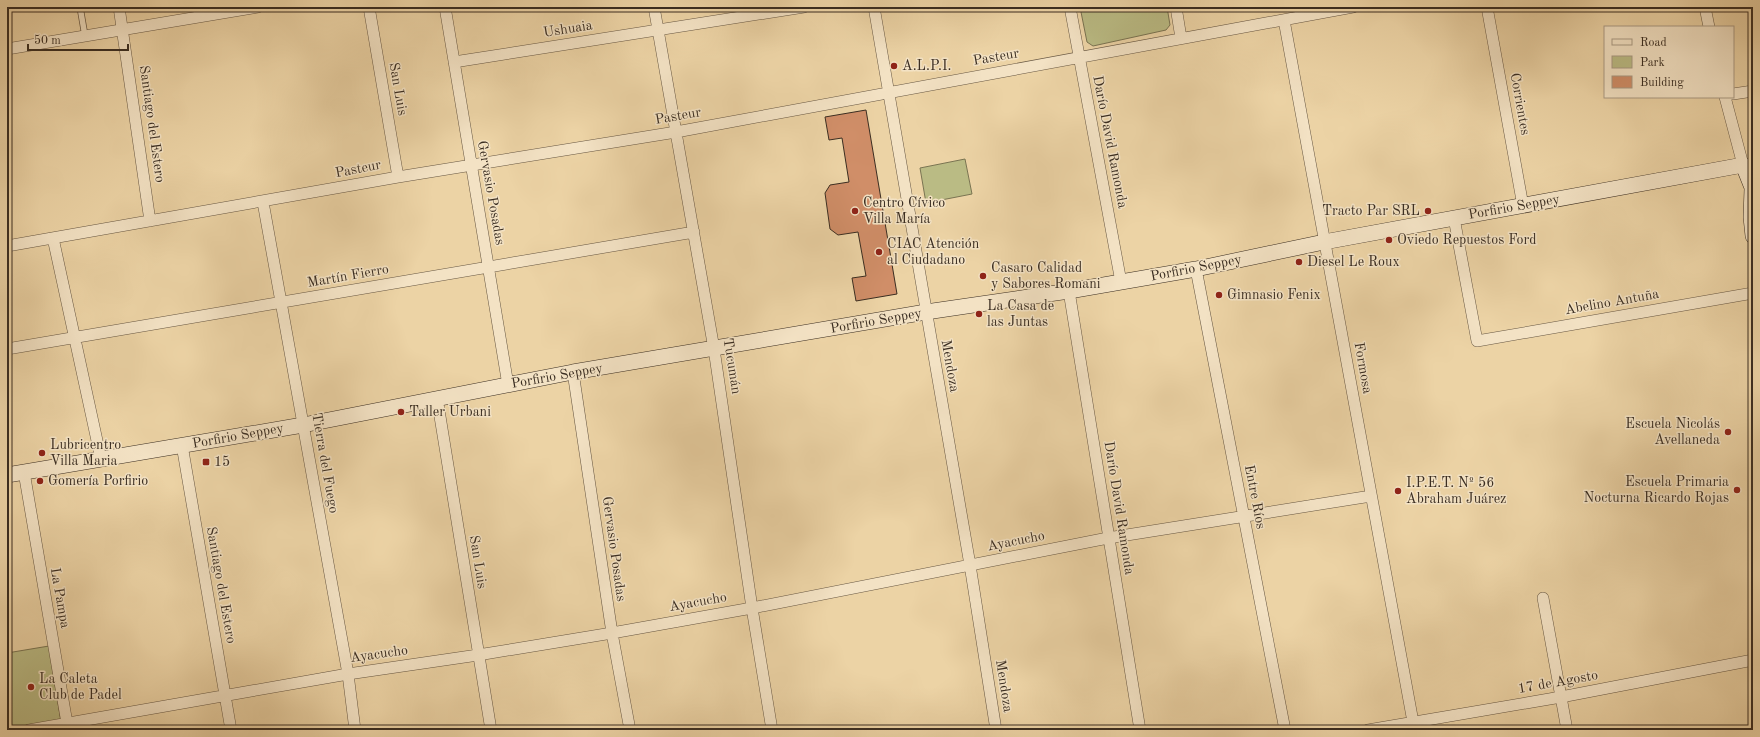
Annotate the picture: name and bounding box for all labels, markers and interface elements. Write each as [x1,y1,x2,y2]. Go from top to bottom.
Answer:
street label: Ushuaia [542,18,594,40]
scale bar [28,26,128,52]
legend [1604,26,1734,98]
text: 50 m [34,34,61,47]
text: Road [1640,37,1667,49]
street label: Pasteur [972,46,1020,68]
text: Park [1640,57,1665,69]
place label: A.L.P.I. [902,59,951,73]
street label: San Luis [386,61,410,117]
marker: A.L.P.I. [889,61,899,71]
street label: Santiago del Estero [137,64,167,184]
street label: Corrientes [1508,72,1532,136]
street label: Darío David Ramonda [1090,74,1130,210]
text: Building [1640,77,1684,89]
street label: Pasteur [654,105,702,127]
street label: Gervasio Posadas [475,140,507,246]
street label: Pasteur [334,158,382,180]
street label: Porfirio Seppey [1467,192,1561,222]
place label: Centro Cívico Villa María [863,196,945,226]
place label: Tracto Par SRL [1322,204,1420,218]
marker: Centro Cívico Villa María [850,206,860,216]
marker: Tracto Par SRL [1423,206,1433,216]
place label: Oviedo Repuestos Ford [1397,233,1537,247]
marker: Oviedo Repuestos Ford [1384,235,1394,245]
place label: CIAC Atención al Ciudadano [887,237,980,267]
marker: CIAC Atención al Ciudadano [874,247,884,257]
street label: Porfirio Seppey [1149,252,1243,284]
place label: Diesel Le Roux [1307,255,1400,269]
marker: Diesel Le Roux [1294,257,1304,267]
place label: Casaro Calidad y Sabores Romani [991,261,1101,291]
street label: Martín Fierro [306,262,390,290]
marker: Casaro Calidad y Sabores Romani [978,271,988,281]
street label: Abelino Antuña [1564,287,1660,317]
place label: Gimnasio Fenix [1227,288,1321,302]
marker: Gimnasio Fenix [1214,290,1224,300]
place label: La Casa de las Juntas [987,299,1054,329]
street label: Porfirio Seppey [829,306,923,336]
marker: La Casa de las Juntas [974,309,984,319]
street label: Tucumán [721,337,743,395]
street label: Mendoza [938,339,962,393]
street label: Formosa [1352,341,1374,395]
street label: Porfirio Seppey [510,361,604,391]
place label: Taller Urbani [409,405,491,419]
marker: Taller Urbani [396,407,406,417]
street label: Tierra del Fuego [309,412,341,514]
place label: Escuela Nicolás Avellaneda [1625,417,1720,447]
street label: Porfirio Seppey [191,421,285,451]
marker: Escuela Nicolás Avellaneda [1723,427,1733,437]
place label: Lubricentro Villa Maria [50,438,121,468]
street label: Darío David Ramonda [1102,440,1136,576]
marker: Lubricentro Villa Maria [37,448,47,458]
place label: 15 [214,455,230,469]
marker: 15 [201,457,211,467]
street label: Entre Ríos [1242,464,1268,530]
place label: Gomería Porfirio [48,474,148,488]
place label: Escuela Primaria Nocturna Ricardo Rojas [1583,475,1729,505]
marker: Gomería Porfirio [35,476,45,486]
place label: I.P.E.T. Nº 56 Abraham Juárez [1406,476,1506,506]
marker: Escuela Primaria Nocturna Ricardo Rojas [1732,485,1742,495]
marker: I.P.E.T. Nº 56 Abraham Juárez [1393,486,1403,496]
street label: Gervasio Posadas [600,496,628,602]
street label: Santiago del Estero [204,525,238,645]
street label: Ayacucho [986,529,1046,553]
street label: San Luis [467,534,489,590]
street label: La Pampa [48,567,72,629]
street label: Ayacucho [668,590,728,614]
street label: Ayacucho [349,643,409,665]
street label: Mendoza [993,659,1015,713]
street label: 17 de Agosto [1517,668,1599,696]
place label: La Caleta Club de Padel [39,672,122,702]
marker: La Caleta Club de Padel [26,682,36,692]

